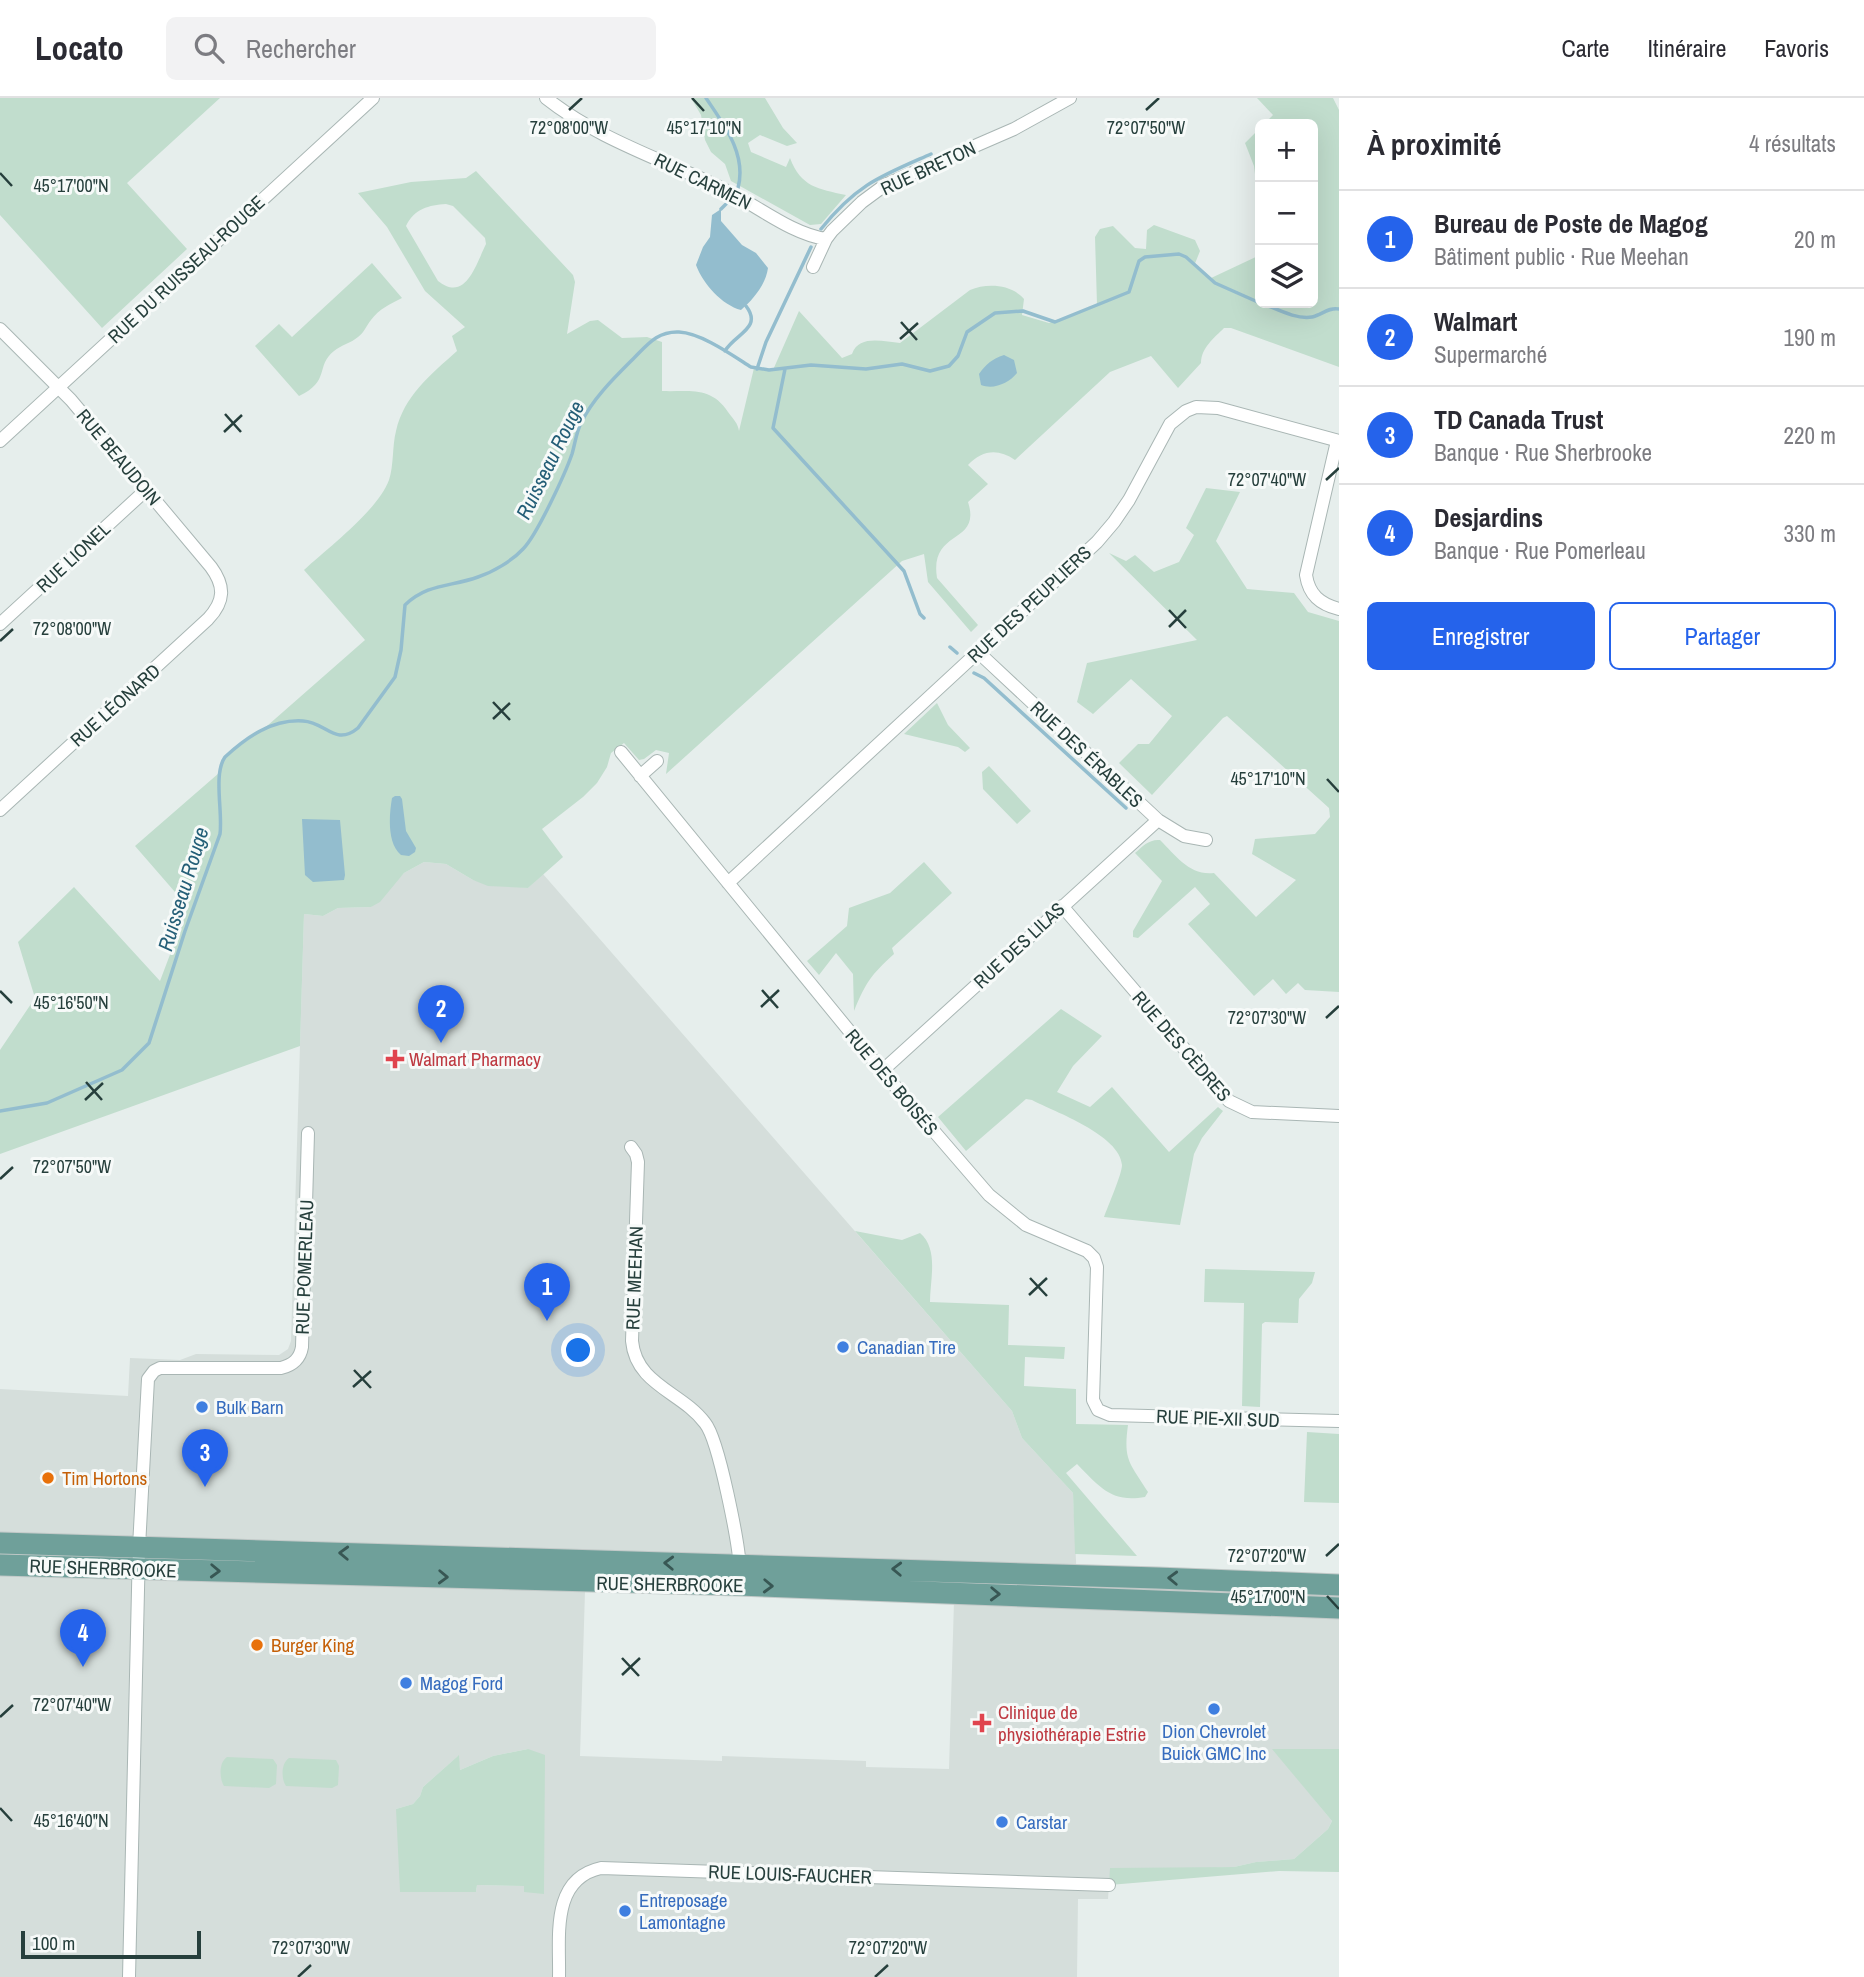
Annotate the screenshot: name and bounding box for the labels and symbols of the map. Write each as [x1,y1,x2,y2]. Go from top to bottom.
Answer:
text: 72°08'00"W [530,115,608,140]
text: 45°17'10"N [666,115,742,140]
text: 72°07'50"W [1107,115,1185,140]
street label: RUE BRETON [876,135,980,201]
street label: RUE CARMEN [650,146,756,216]
text: 45°17'00"N [33,173,109,198]
street label: RUE DU RUISSEAU-ROUGE [102,189,270,349]
water label: Ruisseau Rouge [509,396,591,524]
street label: RUE BEAUDOIN [71,403,167,511]
text: 72°07'40"W [1228,467,1306,492]
street label: RUE LIONEL [30,516,116,598]
street label: RUE DES PEUPLIERS [961,540,1097,668]
text: 72°08'00"W [33,616,111,641]
street label: RUE LÉONARD [64,658,166,752]
street label: RUE DES ÉRABLES [1025,695,1149,813]
text: 45°17'10"N [1230,766,1306,791]
water label: Ruisseau Rouge [150,823,216,955]
street label: RUE DES LILAS [968,896,1070,994]
pin: 2 [418,985,464,1043]
street label: RUE DES CÈDRES [1127,985,1237,1107]
text: 45°16'50"N [33,990,109,1015]
text: 72°07'30"W [1228,1005,1306,1030]
street label: RUE DES BOISÉS [840,1023,944,1141]
place label: Walmart Pharmacy [409,1046,541,1072]
marker: Walmart Pharmacy [387,1051,403,1067]
text: 72°07'50"W [33,1154,111,1179]
street label: RUE POMERLEAU [289,1199,319,1335]
street label: RUE MEEHAN [619,1226,649,1330]
pin: 1 [524,1263,570,1321]
your location [561,1333,595,1367]
place label: Canadian Tire [857,1334,956,1360]
marker: Canadian Tire [835,1339,851,1355]
place label: Bulk Barn [216,1394,284,1420]
marker: Bulk Barn [194,1399,210,1415]
street label: RUE PIE-XII SUD [1156,1403,1280,1433]
pin: 3 [182,1429,228,1487]
place label: Tim Hortons [62,1465,148,1491]
marker: Tim Hortons [40,1470,56,1486]
text: 72°07'20"W [1228,1543,1306,1568]
one-way arrow [338,1546,349,1561]
street label: RUE SHERBROOKE [29,1552,177,1584]
one-way arrow [663,1555,674,1571]
one-way arrow [891,1562,902,1577]
one-way arrow [210,1564,221,1579]
one-way arrow [437,1570,448,1585]
street label: RUE SHERBROOKE [596,1570,744,1598]
one-way arrow [1167,1571,1178,1586]
one-way arrow [763,1579,774,1594]
text: 45°17'00"N [1230,1584,1306,1609]
one-way arrow [991,1586,1001,1602]
pin: 4 [60,1609,106,1667]
place label: Burger King [271,1632,354,1658]
marker: Burger King [249,1637,265,1653]
place label: Magog Ford [420,1670,503,1696]
marker: Magog Ford [398,1675,414,1691]
text: 72°07'40"W [33,1692,111,1717]
place label: Clinique de physiothérapie Estrie [998,1699,1146,1747]
marker: Dion Chevrolet Buick GMC Inc [1206,1701,1222,1717]
marker: Clinique de physiothérapie Estrie [972,1713,992,1733]
place label: Dion Chevrolet Buick GMC Inc [1162,1718,1267,1766]
text: 45°16'40"N [33,1808,109,1833]
place label: Carstar [1016,1809,1068,1835]
marker: Carstar [994,1814,1010,1830]
street label: RUE LOUIS-FAUCHER [708,1858,872,1890]
place label: Entreposage Lamontagne [639,1887,727,1935]
marker: Entreposage Lamontagne [617,1903,633,1919]
scale bar [21,1928,201,1960]
text: 72°07'30"W [272,1935,350,1960]
text: 72°07'20"W [849,1935,927,1960]

